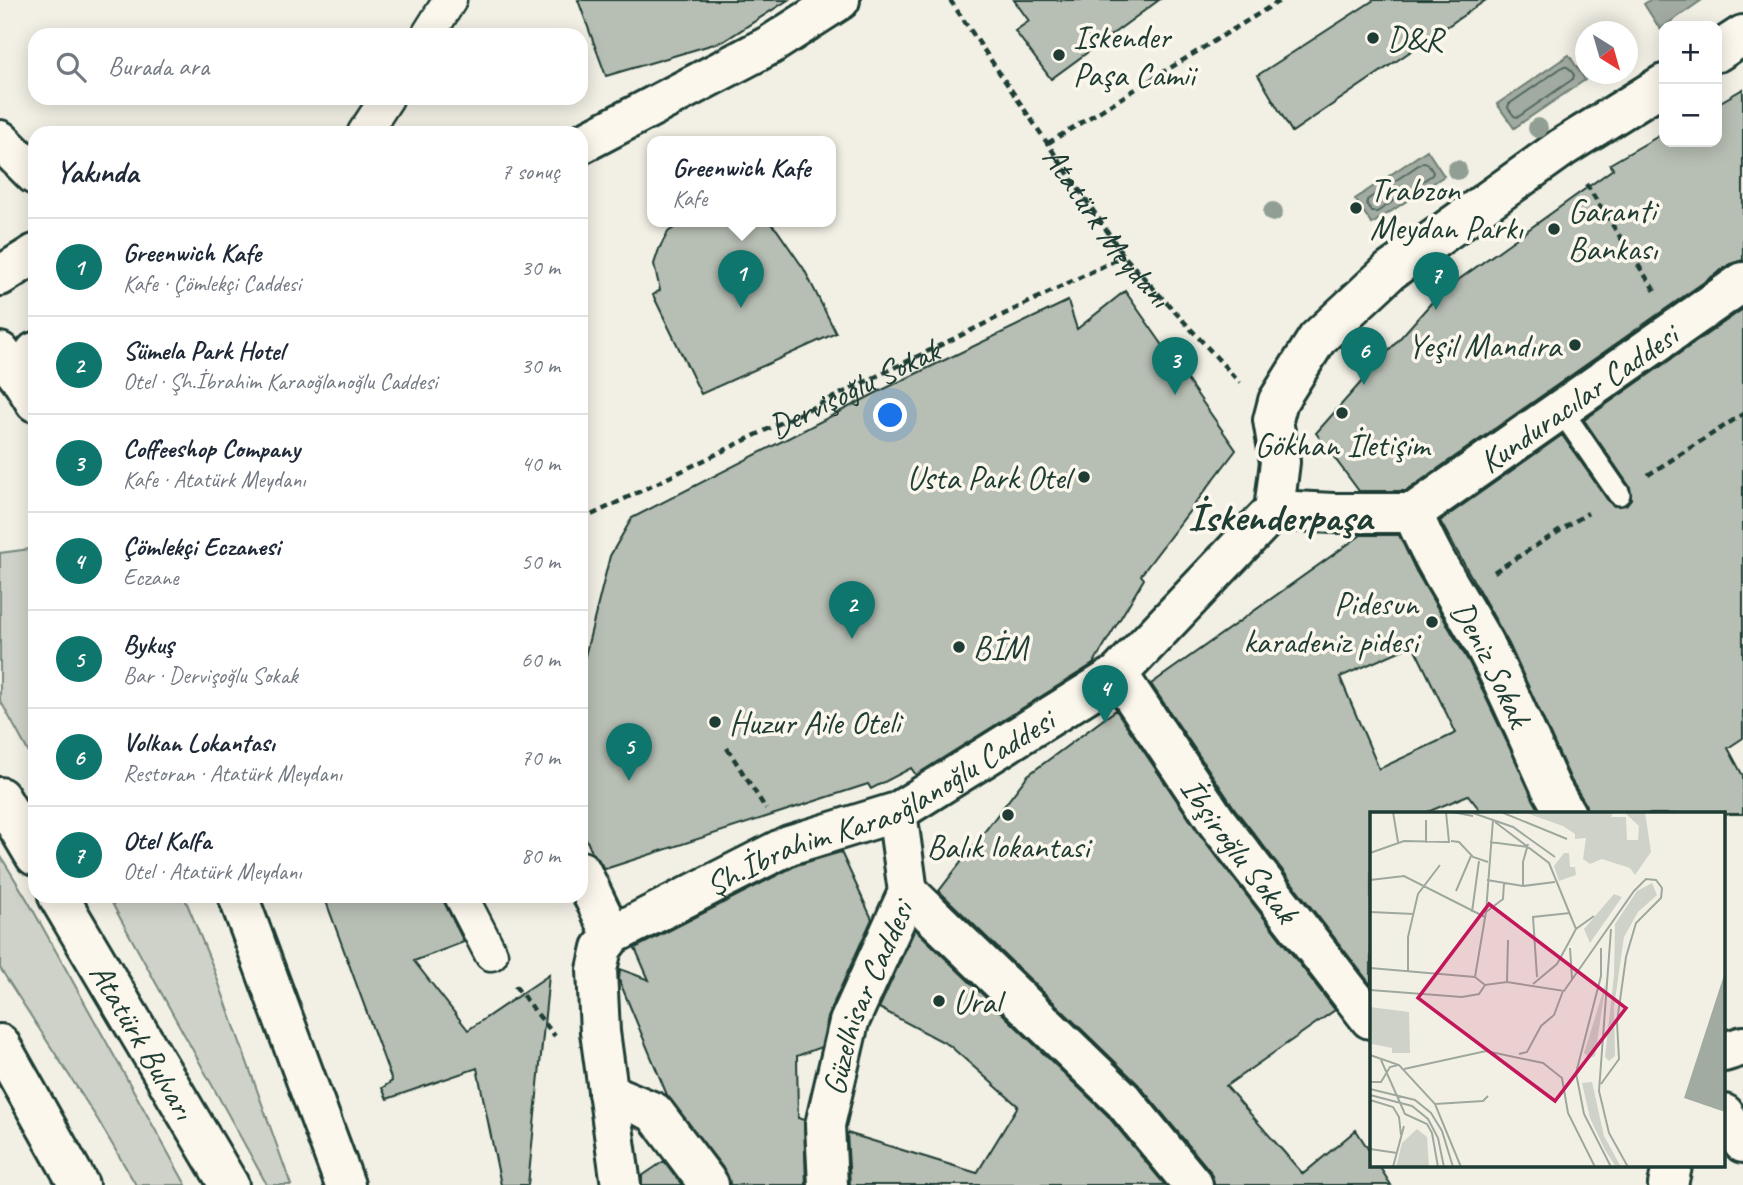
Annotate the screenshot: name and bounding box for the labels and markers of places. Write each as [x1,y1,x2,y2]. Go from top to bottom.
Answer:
place label: Iskender Paşa Camii [1073,16,1199,96]
place label: D&R [1387,18,1447,60]
marker: D&R [1365,30,1381,46]
marker: Iskender Paşa Camii [1051,47,1067,63]
place label: Trabzon Meydan Parkı [1370,169,1524,249]
place label: Garanti Bankası [1568,190,1659,270]
marker: Trabzon Meydan Parkı [1348,200,1364,216]
marker: Garanti Bankası [1546,221,1562,237]
pin: 1 [718,250,764,308]
pin: 7 [1413,252,1459,310]
place label: Yeşil Mandıra [1408,325,1564,367]
pin: 6 [1341,327,1387,385]
pin: 3 [1152,337,1198,395]
marker: Yeşil Mandıra [1567,337,1583,353]
marker: Gökhan İletişim [1334,405,1350,421]
place label: Gökhan İletişim [1255,424,1432,466]
place label: Usta Park Otel [907,457,1075,499]
marker: Usta Park Otel [1076,469,1092,485]
pin: 2 [829,581,875,639]
place label: Pidesun karadeniz pidesi [1244,583,1422,663]
marker: Pidesun karadeniz pidesi [1424,614,1440,630]
place label: BİM [973,627,1030,669]
marker: BİM [951,639,967,655]
pin: 4 [1082,665,1128,723]
place label: Huzur Aile Oteli [729,702,904,744]
marker: Huzur Aile Oteli [707,714,723,730]
pin: 5 [606,723,652,781]
marker: Balık lokantasi [1000,807,1016,823]
place label: Balık lokantasi [927,826,1093,868]
place label: Ural [953,981,1006,1023]
marker: Ural [931,993,947,1009]

